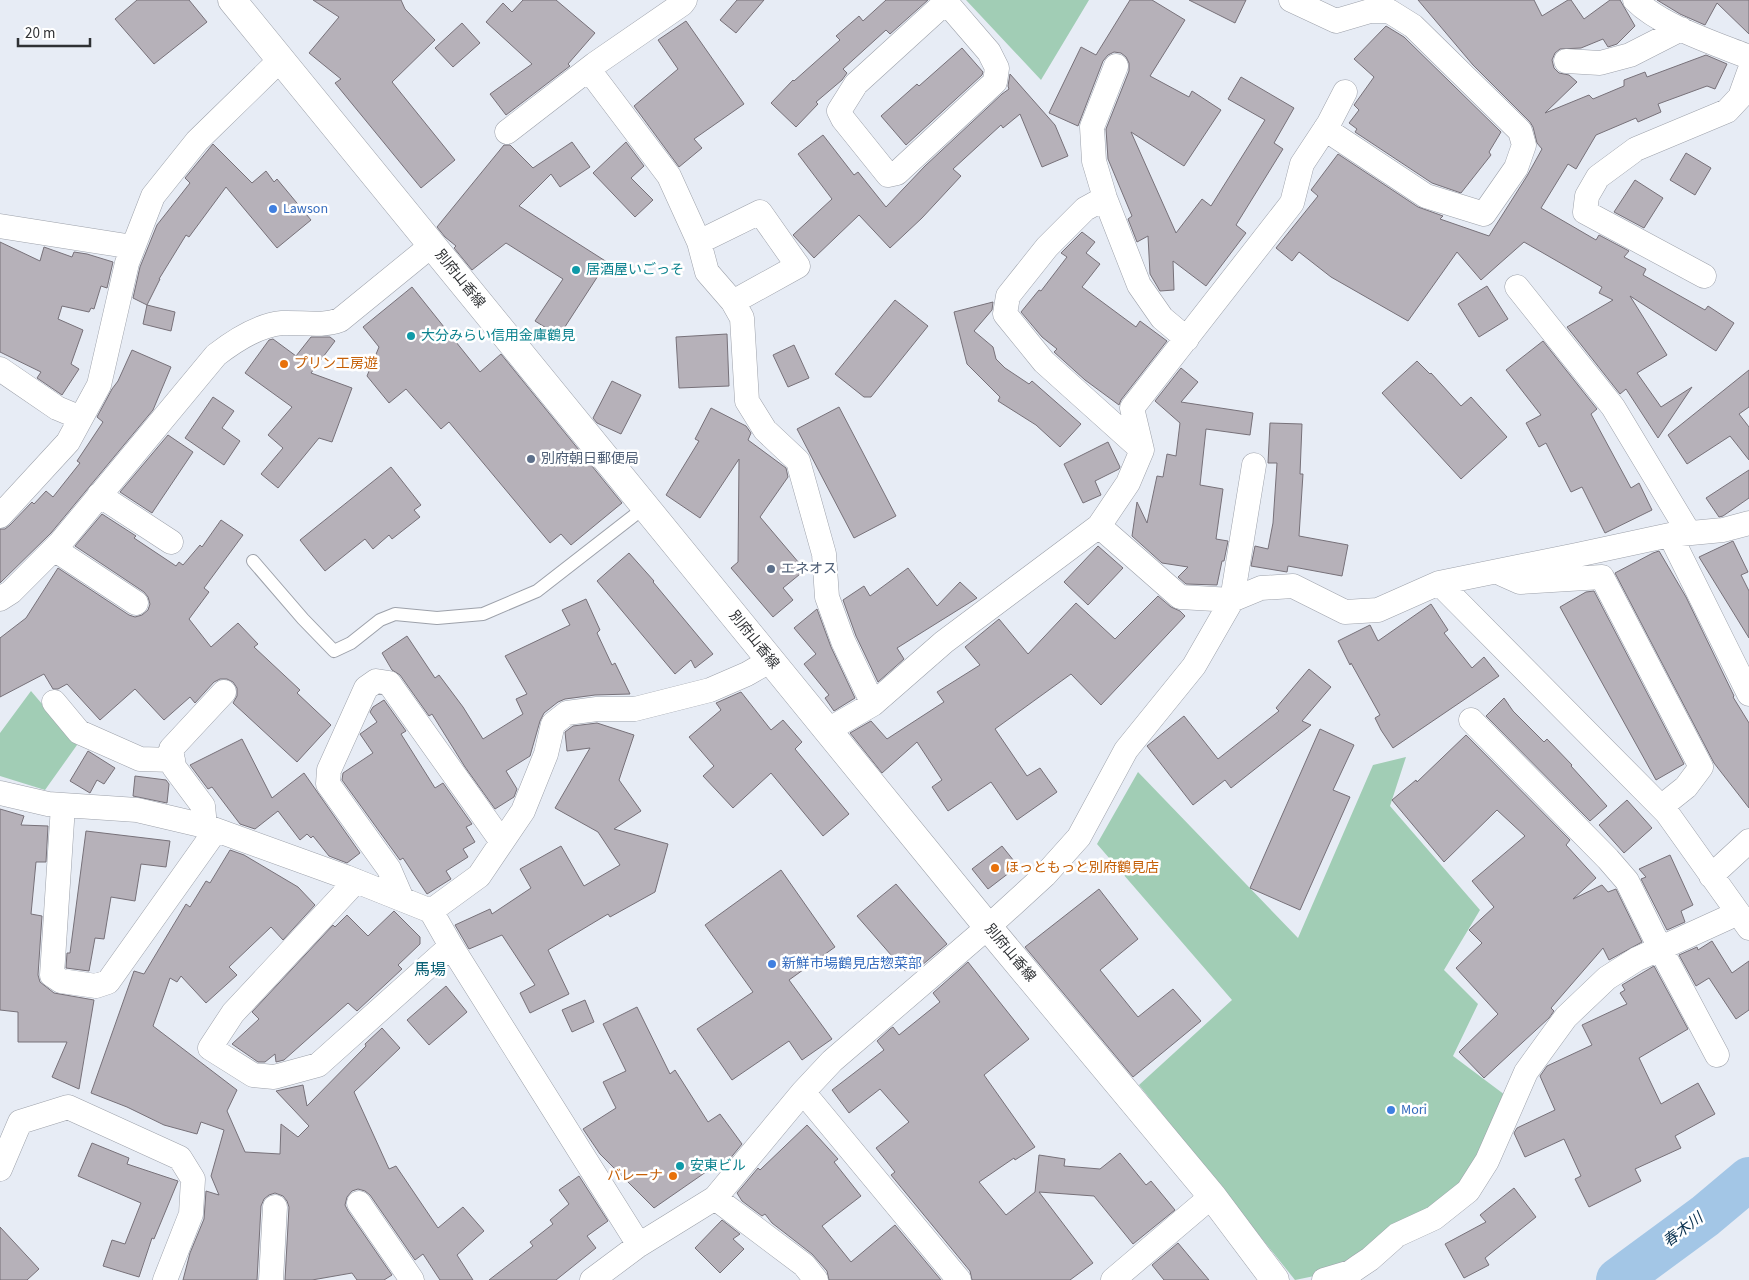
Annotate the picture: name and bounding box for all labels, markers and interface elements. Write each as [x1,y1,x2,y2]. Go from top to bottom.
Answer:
scale bar [18,15,90,47]
text: 20 m [25,23,55,44]
place label: Lawson [283,199,328,219]
marker: Lawson [267,203,279,215]
street label: 別府山香線 [430,246,490,312]
place label: 居酒屋いごっそ [586,260,684,280]
marker: 居酒屋いごっそ [570,264,582,276]
place label: 大分みらい信用金庫鶴見 [421,326,575,346]
marker: 大分みらい信用金庫鶴見 [405,330,417,342]
place label: プリン工房遊 [294,354,378,374]
marker: プリン工房遊 [278,358,290,370]
place label: 別府朝日郵便局 [541,449,639,469]
marker: 別府朝日郵便局 [525,453,537,465]
place label: エネオス [781,559,837,579]
marker: エネオス [765,563,777,575]
street label: 別府山香線 [724,607,784,673]
place label: ほっともっと別府鶴見店 [1005,858,1159,878]
marker: ほっともっと別府鶴見店 [989,862,1001,874]
street label: 別府山香線 [980,920,1040,986]
place label: 新鮮市場鶴見店惣菜部 [782,954,922,974]
marker: 新鮮市場鶴見店惣菜部 [766,958,778,970]
district label: 馬場 [414,959,446,981]
place label: Mori [1401,1100,1427,1120]
marker: Mori [1385,1104,1397,1116]
place label: 安東ビル [690,1156,746,1176]
marker: 安東ビル [674,1160,686,1172]
place label: バレーナ [607,1166,663,1186]
marker: バレーナ [667,1170,679,1182]
water label: 春木川 [1659,1207,1709,1252]

